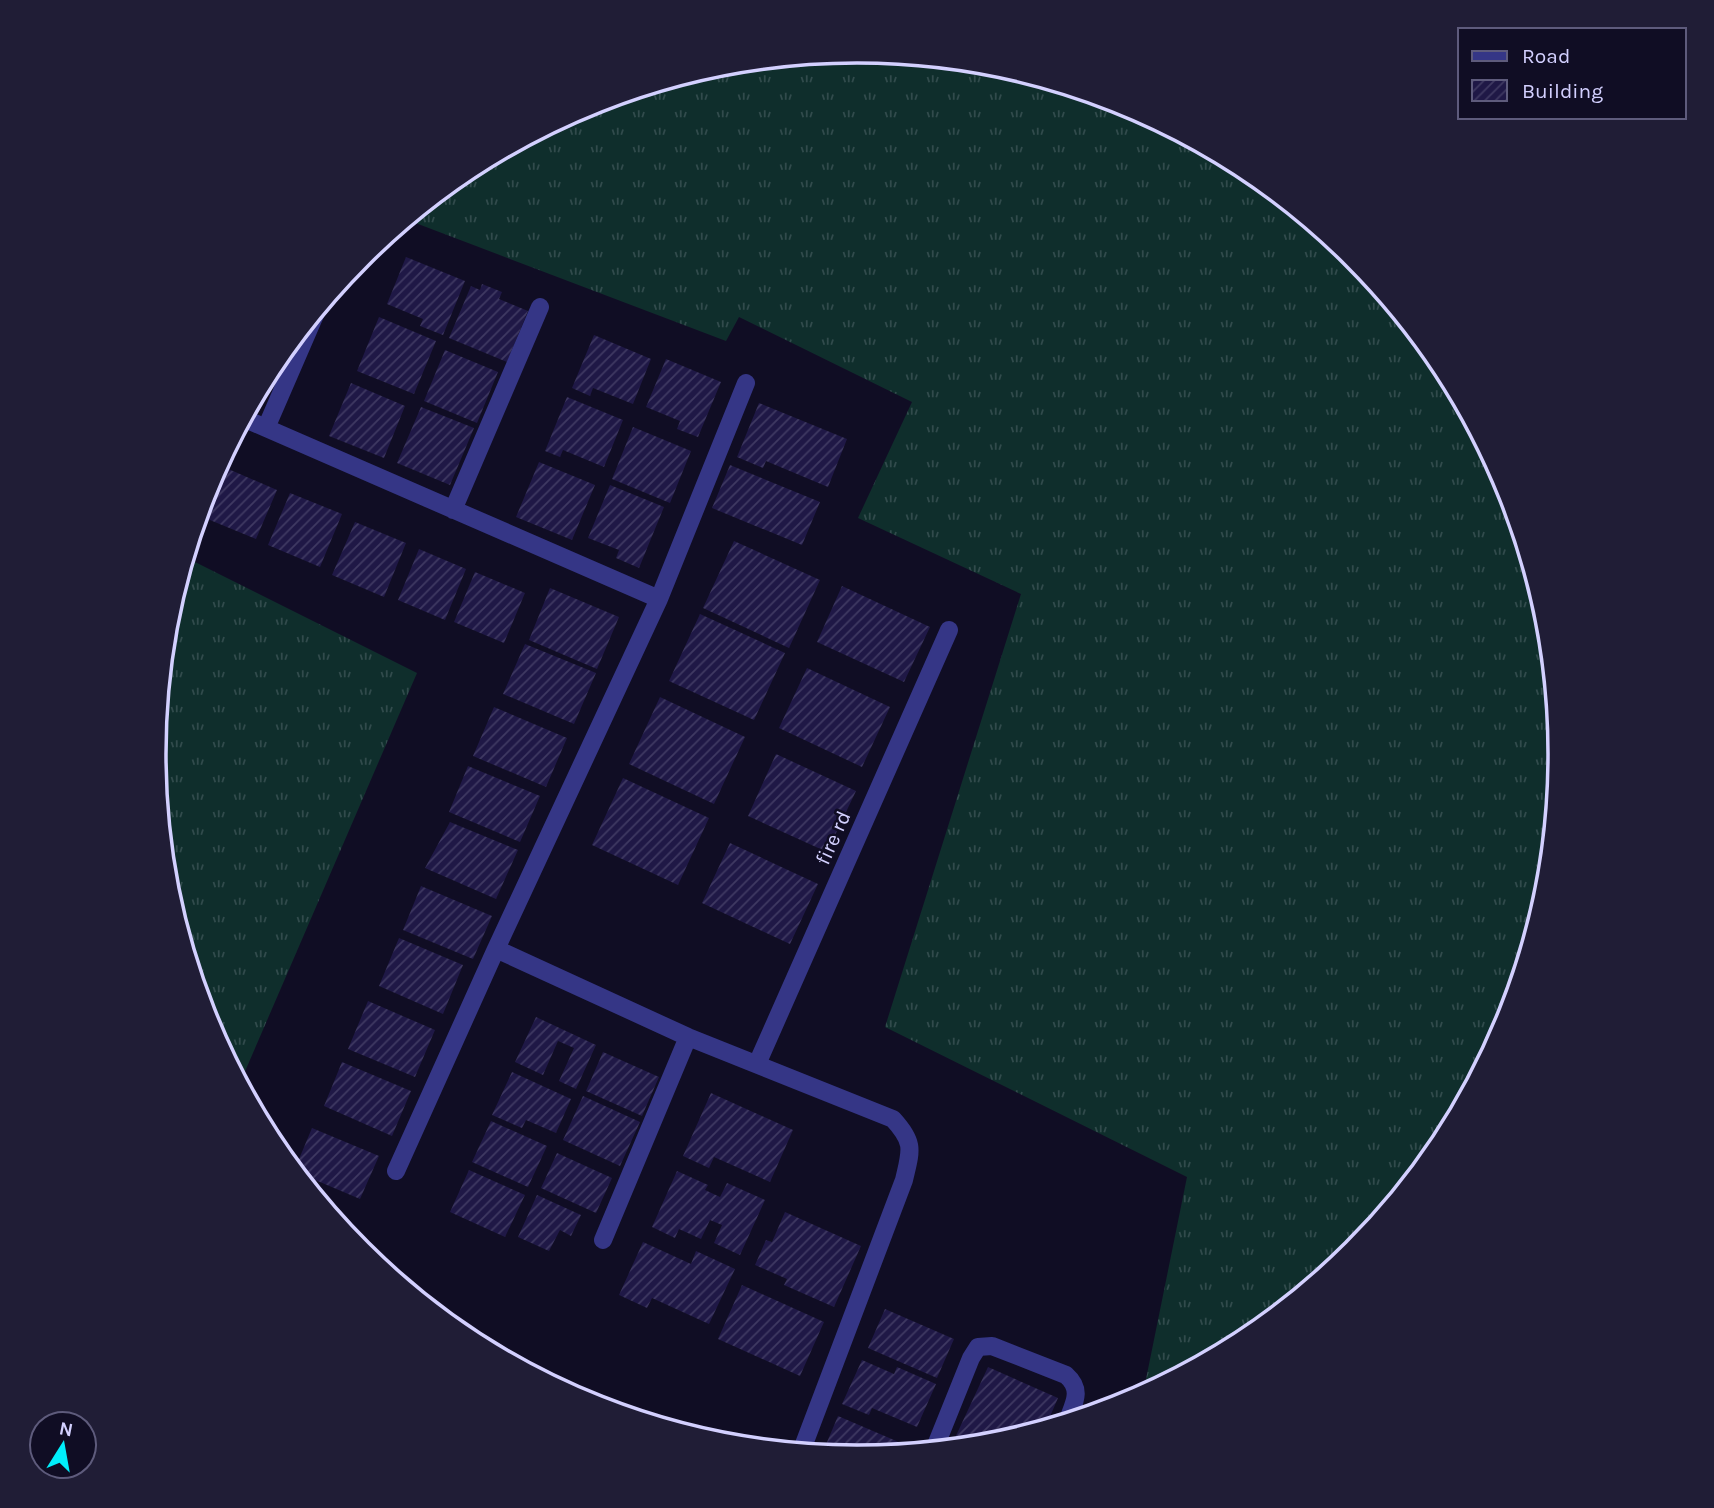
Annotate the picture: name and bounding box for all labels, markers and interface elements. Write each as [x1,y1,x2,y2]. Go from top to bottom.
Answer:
legend [1458,28,1686,119]
text: Road [1522,44,1570,68]
text: Building [1522,79,1603,103]
street label: fire rd [810,807,856,869]
north arrow [28,1410,98,1480]
text: N [57,1417,75,1441]

